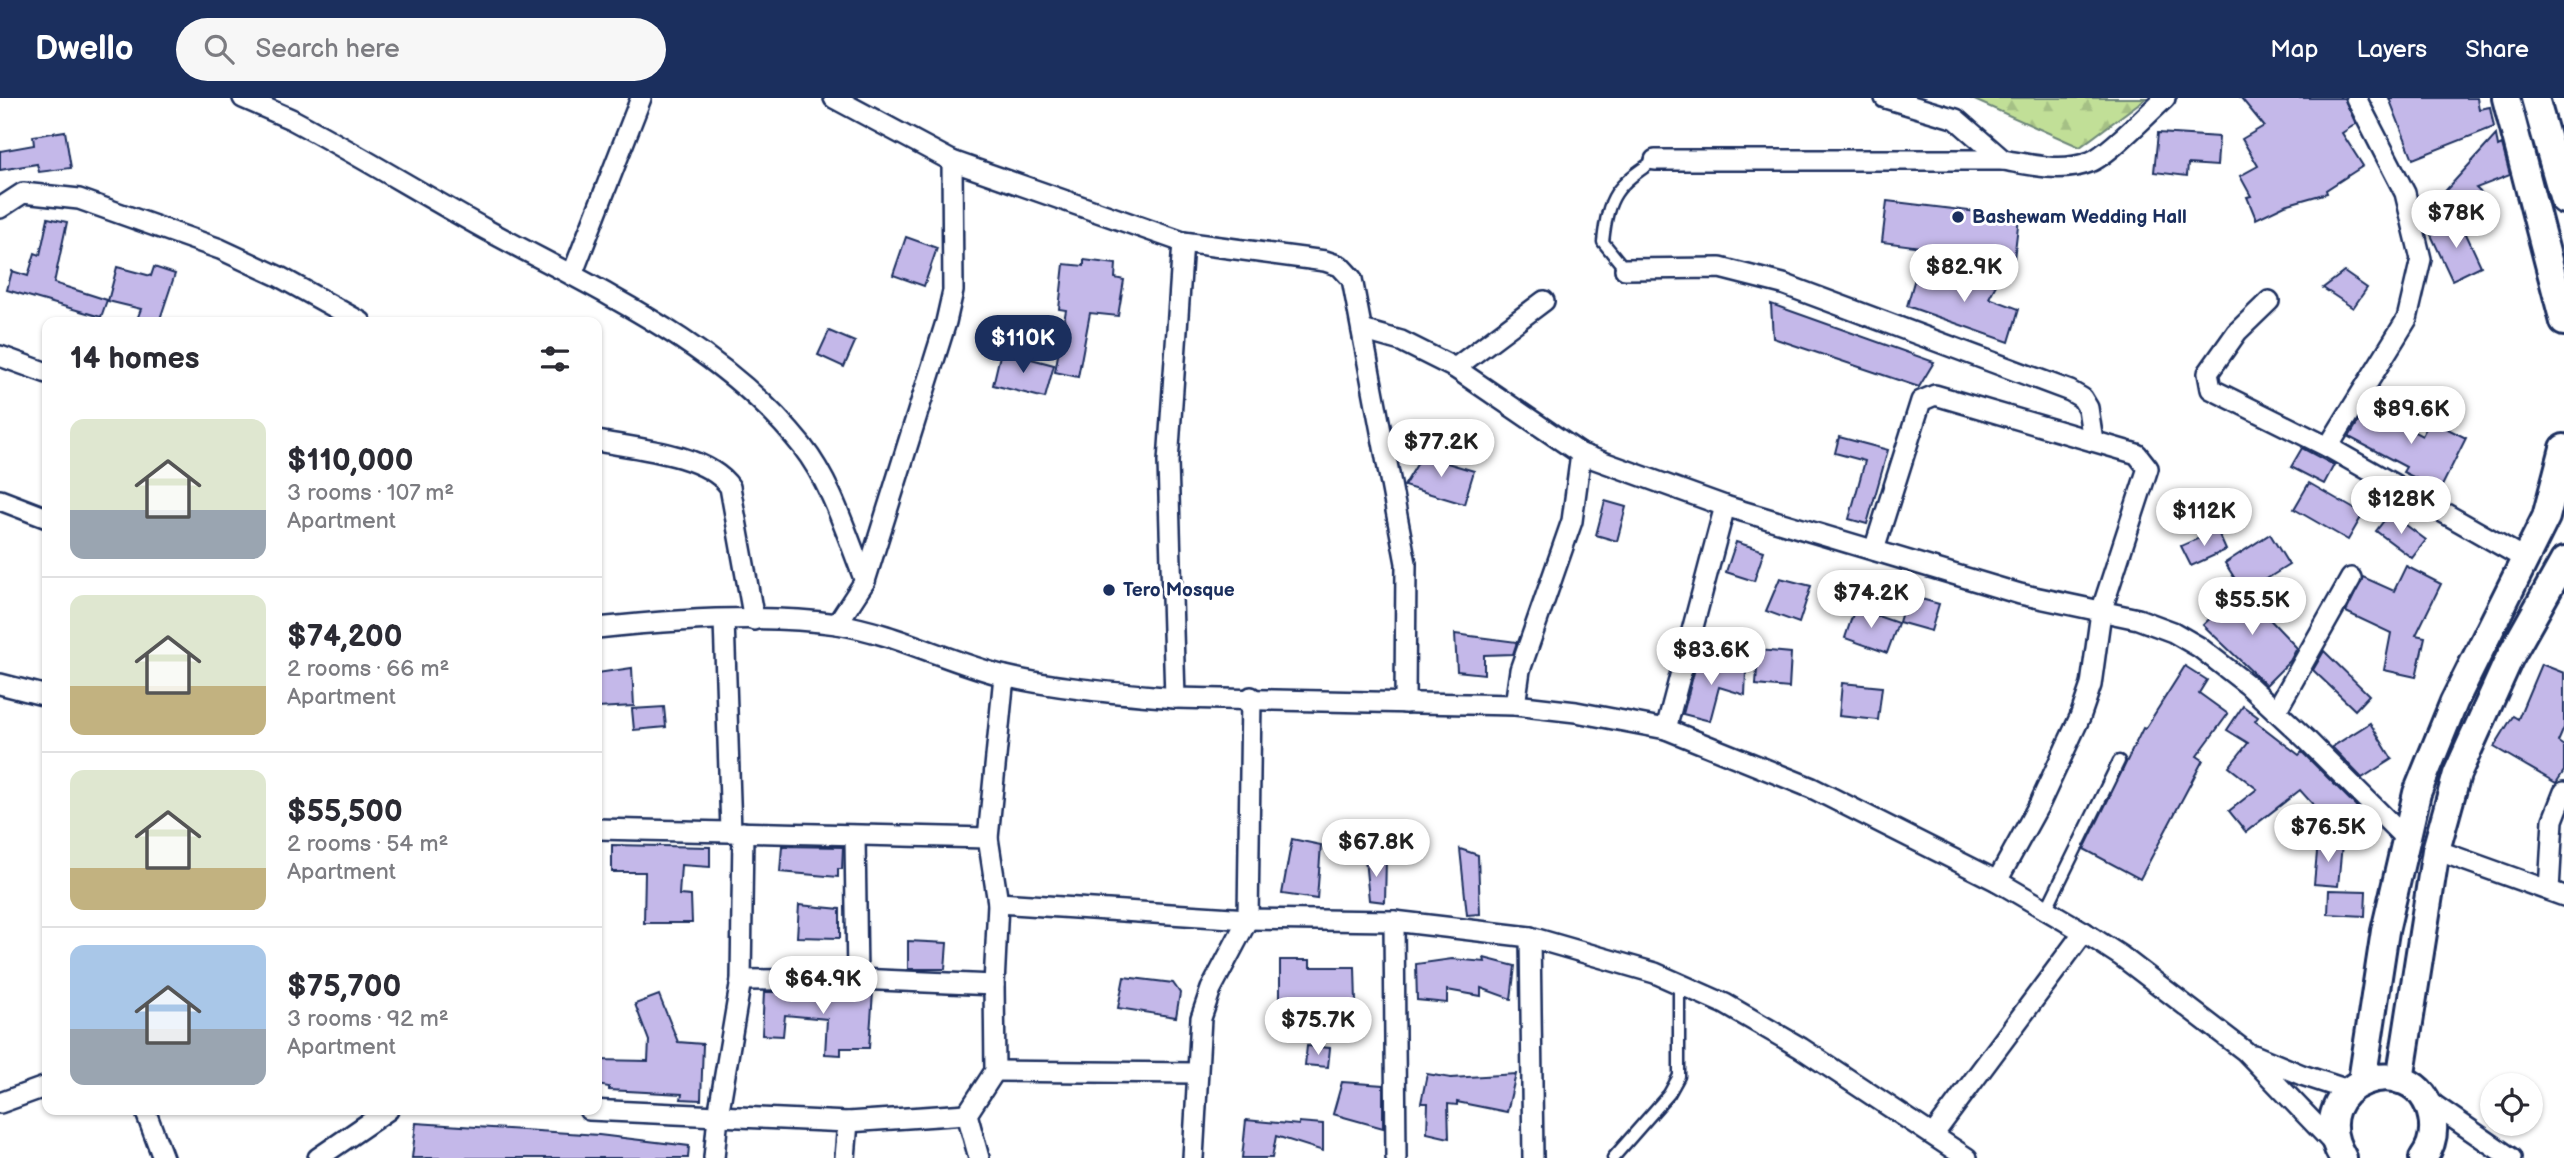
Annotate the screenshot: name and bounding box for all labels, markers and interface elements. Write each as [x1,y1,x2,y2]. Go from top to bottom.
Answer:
search box [176,18,666,81]
text: Dwello [35,29,134,69]
icon: search [200,30,238,68]
text: Search here [256,34,400,65]
text: Map [2270,35,2318,64]
text: Layers [2356,35,2427,64]
text: Share [2465,35,2529,64]
pin: $78K [2415,190,2497,250]
text: $78K [2427,199,2485,227]
place label: Bashewam Wedding Hall [1972,206,2187,229]
marker: Bashewam Wedding Hall [1950,209,1966,225]
pin: $82.9K [1907,244,2021,304]
text: $82.9K [1926,253,2002,281]
pin: $110K [974,316,1072,375]
text: $110K [991,324,1055,352]
icon: filters [536,340,574,378]
text: 14 homes [70,341,199,377]
pin: $89.6K [2354,386,2468,446]
text: $89.6K [2372,395,2450,423]
pin: $77.2K [1384,420,1498,479]
text: $77.2K [1403,428,1479,456]
text: $110,000 [287,443,413,479]
icon: home [126,447,210,531]
pin: $128K [2352,476,2450,536]
text: 3 rooms · 107 m² [287,479,454,507]
text: $128K [2367,485,2435,513]
pin: $112K [2155,489,2253,548]
text: $112K [2172,497,2236,525]
text: Apartment [287,507,396,535]
pin: $74.2K [1814,570,1928,630]
pin: $55.5K [2195,578,2309,637]
place label: Tero Mosque [1123,579,1235,602]
text: $74.2K [1833,579,1909,607]
marker: Tero Mosque [1101,582,1117,598]
text: $55.5K [2214,586,2290,614]
text: $74,200 [287,619,402,655]
icon: home [126,623,210,707]
pin: $83.6K [1654,628,1768,687]
text: $83.6K [1672,636,1750,664]
text: 2 rooms · 66 m² [287,655,449,683]
text: Apartment [287,683,396,711]
text: $55,500 [287,794,403,830]
icon: home [126,798,210,882]
pin: $76.5K [2271,804,2385,864]
text: $76.5K [2290,813,2366,841]
pin: $67.8K [1319,820,1433,879]
text: $67.8K [1338,828,1414,856]
text: 2 rooms · 54 m² [287,830,449,858]
text: Apartment [287,858,396,886]
pin: $64.9K [766,956,880,1016]
text: $64.9K [785,965,861,993]
text: $75,700 [287,969,401,1005]
icon: home [126,973,210,1057]
pin: $75.7K [1261,998,1375,1057]
text: 3 rooms · 92 m² [287,1005,449,1033]
text: $75.7K [1281,1006,1355,1034]
text: Apartment [287,1033,396,1061]
map controls [2480,1073,2543,1136]
button: locate [2480,1073,2543,1136]

